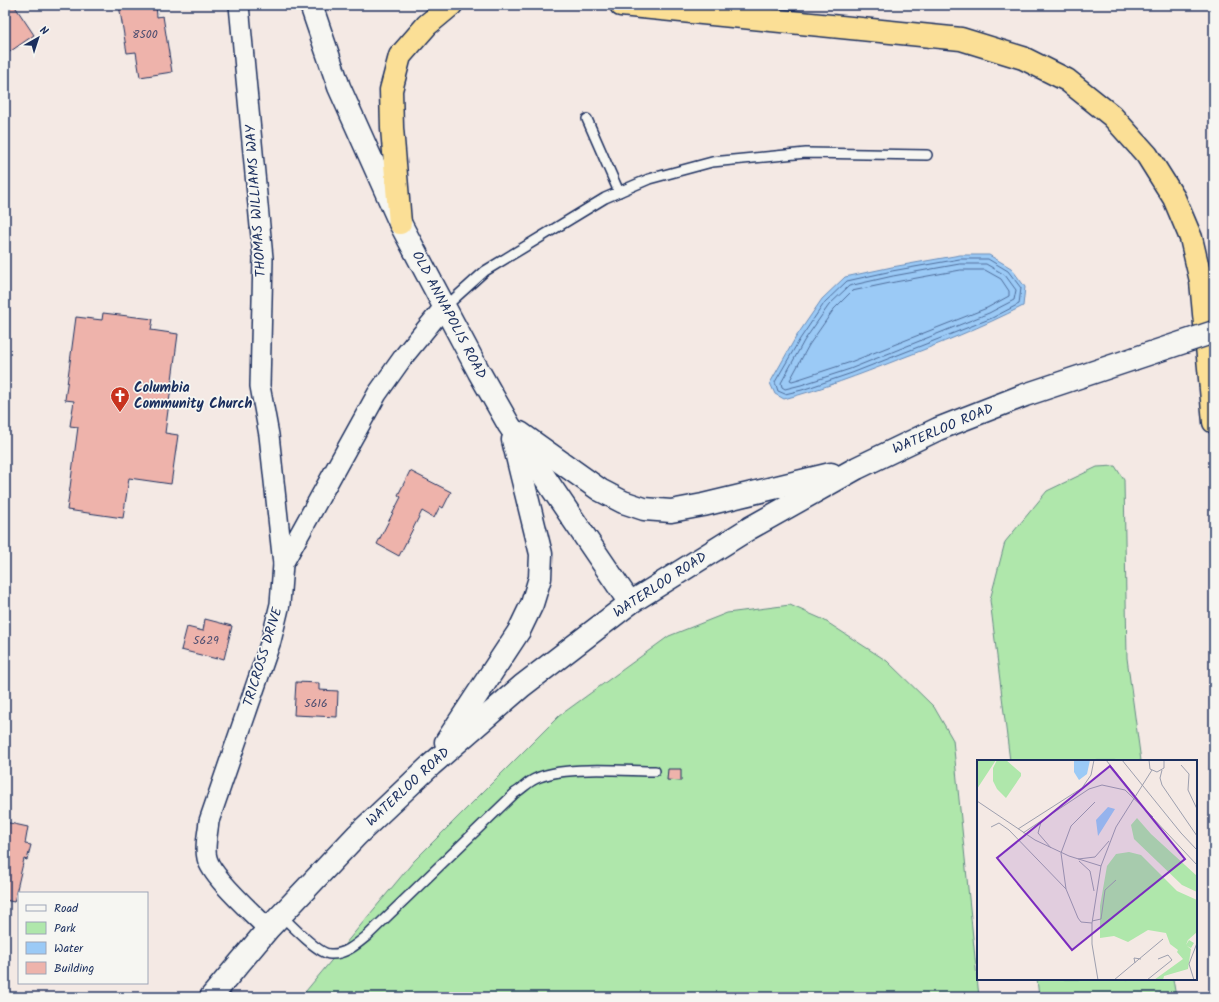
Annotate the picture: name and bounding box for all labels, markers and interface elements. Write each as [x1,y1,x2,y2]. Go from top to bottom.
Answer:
north arrow [18,18,58,58]
text: N [35,22,52,40]
house number: 8500 [132,25,158,44]
street label: THOMAS WILLIAMS WAY [240,123,272,278]
street label: OLD ANNAPOLIS ROAD [406,247,492,383]
place label: Columbia Community Church [134,377,252,415]
church icon: Columbia Community Church [109,385,131,413]
street label: WATERLOO ROAD [889,398,997,460]
street label: WATERLOO ROAD [609,546,711,624]
street label: TRICROSS DRIVE [237,604,289,709]
house number: 5629 [193,631,219,650]
house number: 5616 [304,694,328,713]
street label: WATERLOO ROAD [361,742,455,832]
inset map [977,760,1197,980]
legend [18,892,148,984]
text: Road [54,899,79,918]
text: Park [54,919,76,938]
text: Water [54,939,84,958]
text: Building [54,959,94,978]

